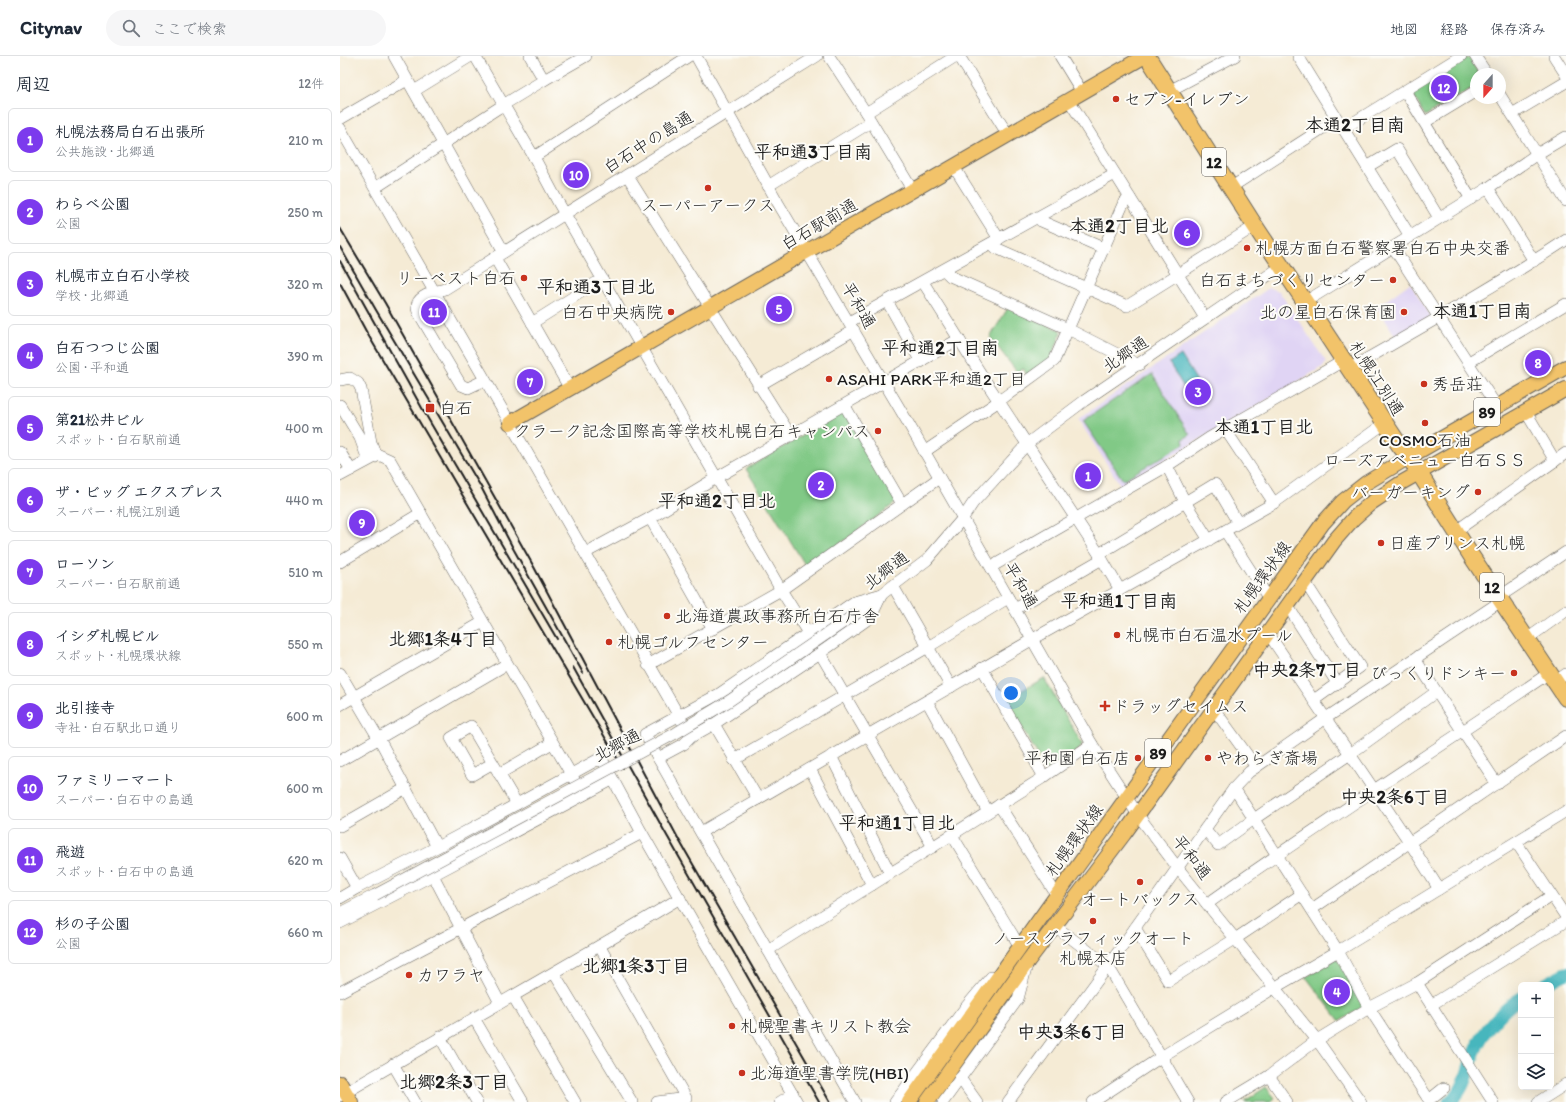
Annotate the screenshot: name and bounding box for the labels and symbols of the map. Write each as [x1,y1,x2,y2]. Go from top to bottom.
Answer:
north arrow [1470,68,1506,104]
pin: 12 [1431,73,1457,103]
place label: セブン-イレブン [1124,89,1250,109]
marker: セブン-イレブン [1111,94,1121,104]
street label: 白石中の島通 [599,106,697,178]
district label: 本通2丁目南 [1305,114,1405,136]
district label: 平和通3丁目南 [754,141,872,163]
road number: 12 [1202,148,1226,176]
pin: 10 [563,160,589,190]
marker: スーパーアークス [703,183,713,193]
street label: 白石駅前通 [777,194,861,254]
place label: スーパーアークス [641,195,775,215]
district label: 本通2丁目北 [1069,215,1169,237]
pin: 6 [1174,218,1200,248]
place label: 札幌方面白石警察署白石中央交番 [1255,238,1510,258]
marker: 札幌方面白石警察署白石中央交番 [1242,243,1252,253]
place label: リーベスト白石 [396,268,516,288]
place label: 白石まちづくりセンター [1199,270,1385,290]
marker: リーベスト白石 [519,273,529,283]
marker: 白石まちづくりセンター [1388,275,1398,285]
district label: 平和通3丁目北 [537,276,655,298]
street label: 平和通 [838,278,880,332]
pin: 5 [766,294,792,324]
pin: 11 [421,297,447,327]
district label: 本通1丁目南 [1433,300,1531,322]
place label: 白石中央病院 [561,302,663,322]
place label: 北の星白石保育園 [1260,302,1396,322]
marker: 白石中央病院 [666,307,676,317]
marker: 北の星白石保育園 [1399,307,1409,317]
street label: 北郷通 [1098,331,1152,377]
district label: 平和通2丁目南 [881,337,999,359]
street label: 札幌江別通 [1345,337,1409,419]
pin: 8 [1525,348,1551,378]
pin: 7 [517,367,543,397]
place label: ASAHI PARK平和通2丁目 [837,369,1026,389]
marker: ASAHI PARK平和通2丁目 [824,374,834,384]
place label: 秀岳荘 [1432,374,1483,394]
pin: 3 [1185,377,1211,407]
marker: 秀岳荘 [1419,379,1429,389]
place label: 白石 [439,398,473,418]
road number: 89 [1474,398,1500,426]
marker: 白石 [424,402,436,414]
district label: 本通1丁目北 [1215,416,1313,438]
marker: COSMO石油 ローズアベニュー白石ＳＳ [1420,418,1430,428]
place label: クラーク記念国際高等学校札幌白石キャンパス [514,421,870,441]
marker: クラーク記念国際高等学校札幌白石キャンパス [873,426,883,436]
place label: COSMO石油 ローズアベニュー白石ＳＳ [1324,430,1526,470]
pin: 1 [1075,461,1101,491]
pin: 2 [808,470,834,500]
place label: バーガーキング [1351,482,1470,502]
marker: バーガーキング [1473,487,1483,497]
district label: 平和通2丁目北 [658,490,776,512]
pin: 9 [349,508,375,538]
place label: 日産プリンス札幌 [1389,533,1525,553]
street label: 札幌環状線 [1229,537,1295,617]
marker: 日産プリンス札幌 [1376,538,1386,548]
street label: 北郷通 [860,547,912,593]
street label: 平和通 [1000,558,1042,612]
road number: 12 [1480,573,1504,601]
district label: 平和通1丁目南 [1061,590,1177,612]
place label: 北海道農政事務所白石庁舎 [675,606,879,626]
marker: 北海道農政事務所白石庁舎 [662,611,672,621]
place label: 札幌市白石温水プール [1125,625,1293,645]
district label: 北郷1条4丁目 [388,628,498,650]
marker: 札幌市白石温水プール [1112,630,1122,640]
place label: 札幌ゴルフセンター [617,632,769,652]
marker: 札幌ゴルフセンター [604,637,614,647]
district label: 中央2条7丁目 [1253,659,1361,681]
place label: びっくりドンキー [1370,663,1506,683]
marker: びっくりドンキー [1509,668,1519,678]
your location [1001,683,1021,703]
place label: ドラッグセイムス [1113,696,1248,716]
marker: ドラッグセイムス [1100,701,1110,711]
street label: 北郷通 [590,724,644,766]
road number: 89 [1145,739,1171,767]
place label: 平和園 白石店 [1024,748,1130,768]
place label: やわらぎ斎場 [1216,748,1318,768]
marker: 平和園 白石店 [1133,753,1143,763]
marker: やわらぎ斎場 [1203,753,1213,763]
district label: 中央2条6丁目 [1341,786,1450,808]
street label: 札幌環状線 [1041,800,1107,880]
district label: 平和通1丁目北 [839,812,955,834]
street label: 平和通 [1168,831,1216,883]
marker: オートバックス [1135,877,1145,887]
place label: オートバックス [1081,889,1199,909]
marker: ノースグラフィックオート 札幌本店 [1088,916,1098,926]
place label: ノースグラフィックオート 札幌本店 [992,928,1194,968]
district label: 北郷1条3丁目 [582,955,690,977]
place label: カワラヤ [417,965,485,985]
marker: カワラヤ [404,970,414,980]
pin: 4 [1324,977,1350,1007]
place label: 札幌聖書キリスト教会 [740,1016,911,1036]
marker: 札幌聖書キリスト教会 [727,1021,737,1031]
district label: 中央3条6丁目 [1017,1021,1127,1043]
place label: 北海道聖書学院(HBI) [750,1063,909,1083]
marker: 北海道聖書学院(HBI) [737,1068,747,1078]
district label: 北郷2条3丁目 [399,1071,509,1093]

